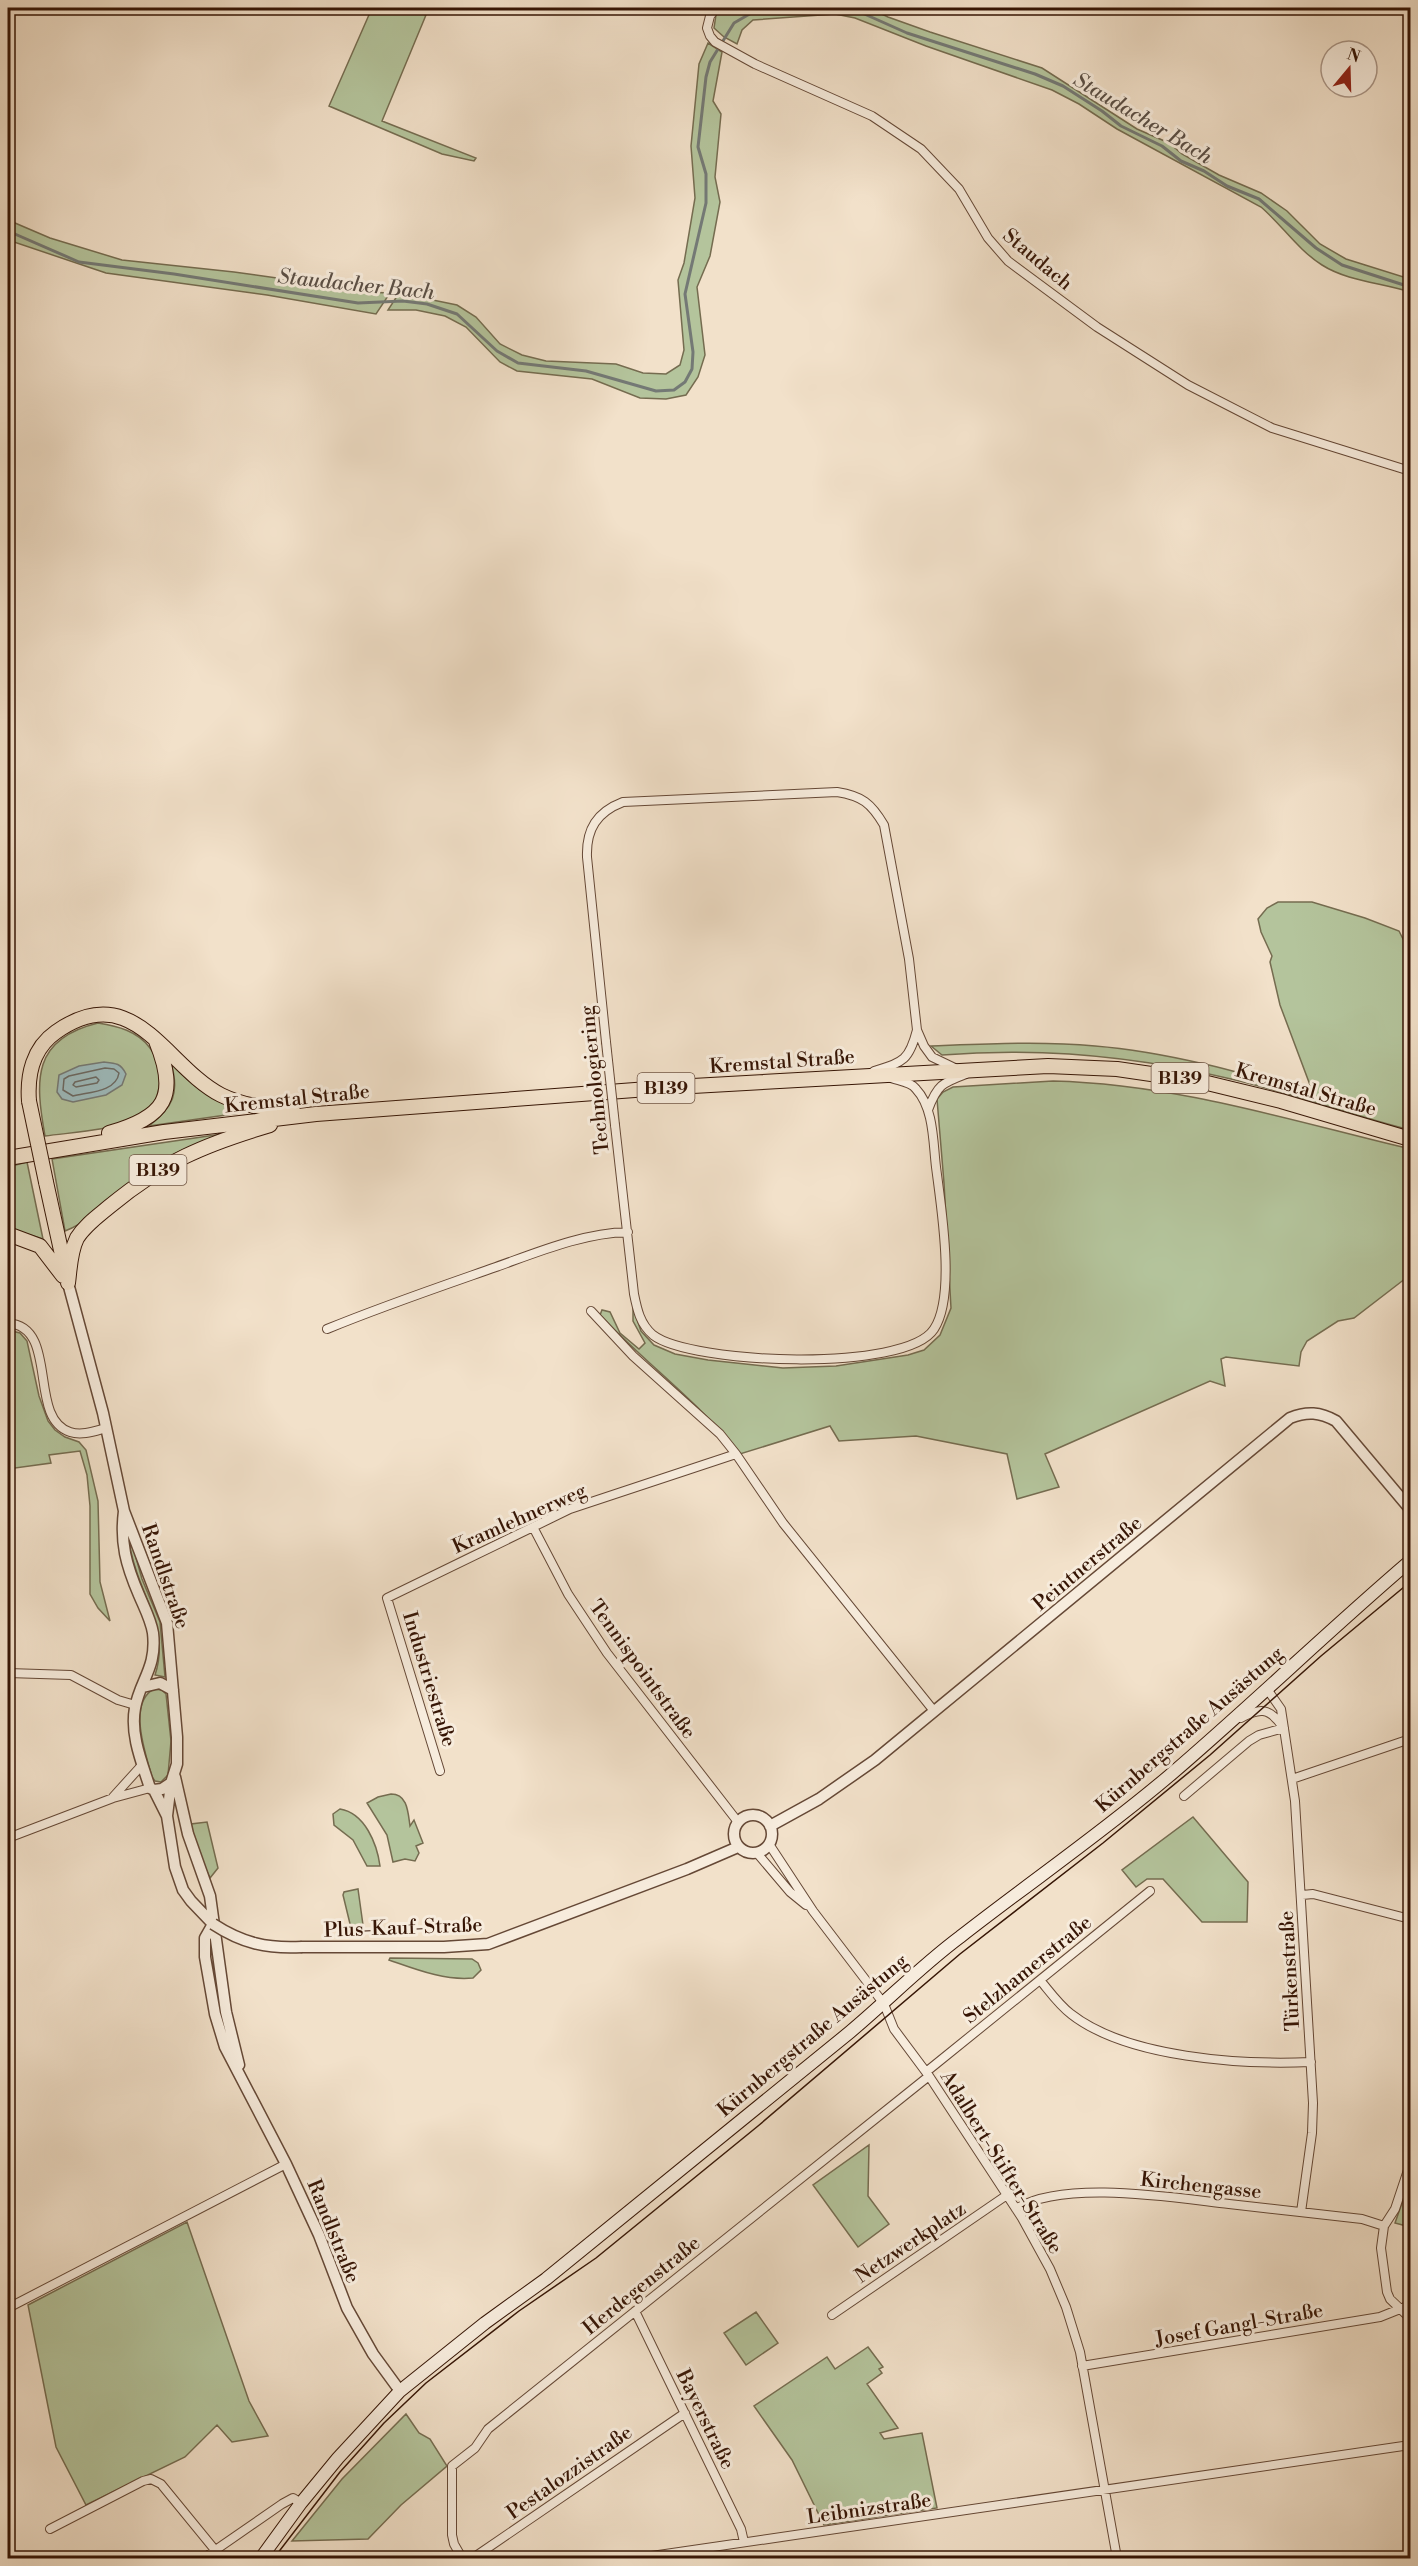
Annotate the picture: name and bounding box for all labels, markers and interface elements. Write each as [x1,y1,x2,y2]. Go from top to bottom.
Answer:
north arrow [1319,39,1379,99]
text: N [1344,44,1363,67]
water label: Staudacher Bach [1068,67,1217,171]
street label: Staudach [997,224,1077,297]
water label: Staudacher Bach [276,264,436,306]
street label: Technologiering [575,1004,616,1156]
street label: Kremstal Straße [709,1045,856,1080]
street label: Kremstal Straße [1232,1058,1379,1123]
road number: B139 [1152,1063,1208,1093]
road number: B139 [638,1073,694,1103]
street label: Kremstal Straße [223,1079,371,1120]
road number: B139 [130,1155,186,1185]
street label: Kramlehnerweg [449,1478,591,1560]
street label: Peintnerstraße [1028,1511,1148,1617]
street label: Randlstraße [135,1521,194,1632]
street label: Tennispointstraße [583,1595,701,1744]
street label: Industriestraße [396,1609,461,1750]
street label: Kürnbergstraße Ausästung [1091,1641,1290,1819]
street label: Türkenstraße [1275,1910,1306,2032]
street label: Stelzhamerstraße [959,1911,1097,2030]
street label: Plus-Kauf-Straße [323,1913,483,1944]
street label: Kürnbergstraße Ausästung [713,1949,914,2123]
street label: Adalbert-Stifter-Straße [934,2066,1067,2259]
street label: Kirchengasse [1139,2168,1263,2205]
street label: Randlstraße [300,2176,365,2287]
street label: Netzwerkplatz [851,2197,971,2289]
street label: Herdegenstraße [578,2231,706,2341]
street label: Josef Gangl-Straße [1152,2298,1325,2353]
street label: Bayerstraße [669,2365,740,2474]
street label: Pestalozzistraße [502,2421,638,2526]
street label: Leibnizstraße [805,2488,933,2531]

